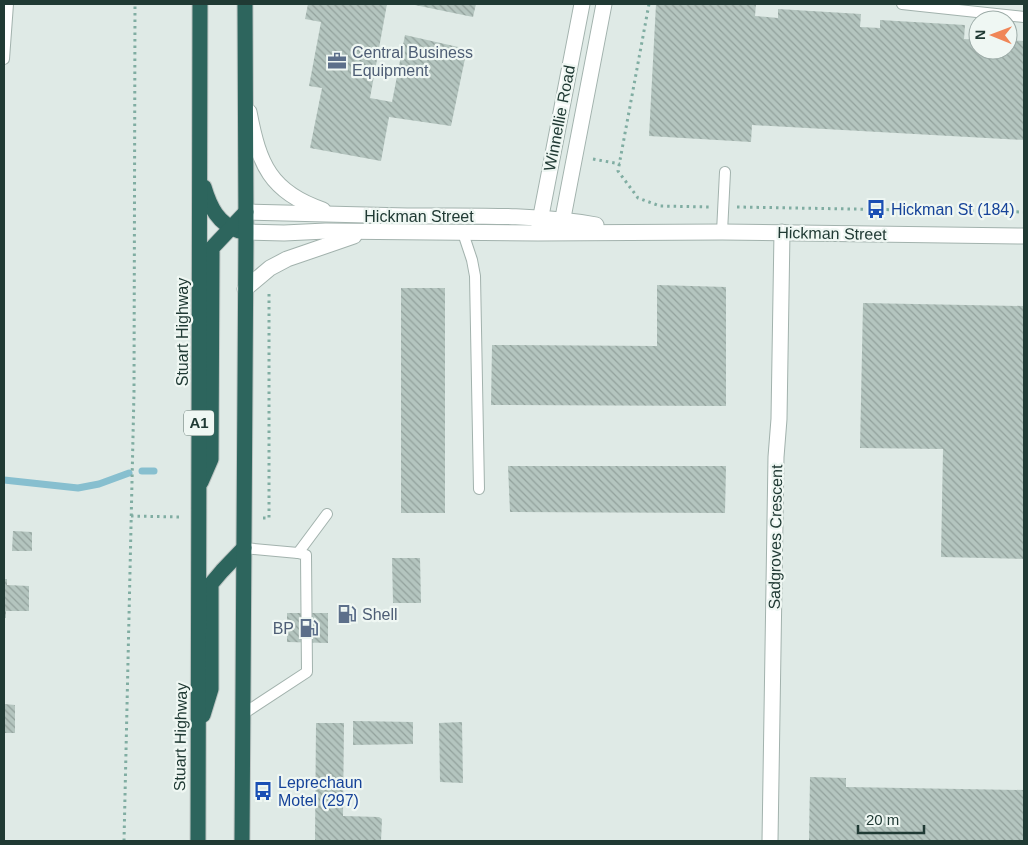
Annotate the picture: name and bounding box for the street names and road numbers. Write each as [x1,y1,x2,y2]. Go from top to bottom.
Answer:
street label: Winnellie Road [541,64,578,173]
street label: Hickman Street [364,208,474,225]
street label: Hickman Street [777,224,887,243]
street label: Stuart Highway [174,278,191,386]
road number: A1 [184,410,214,436]
street label: Sadgroves Crescent [766,464,785,610]
street label: Stuart Highway [171,683,190,791]

